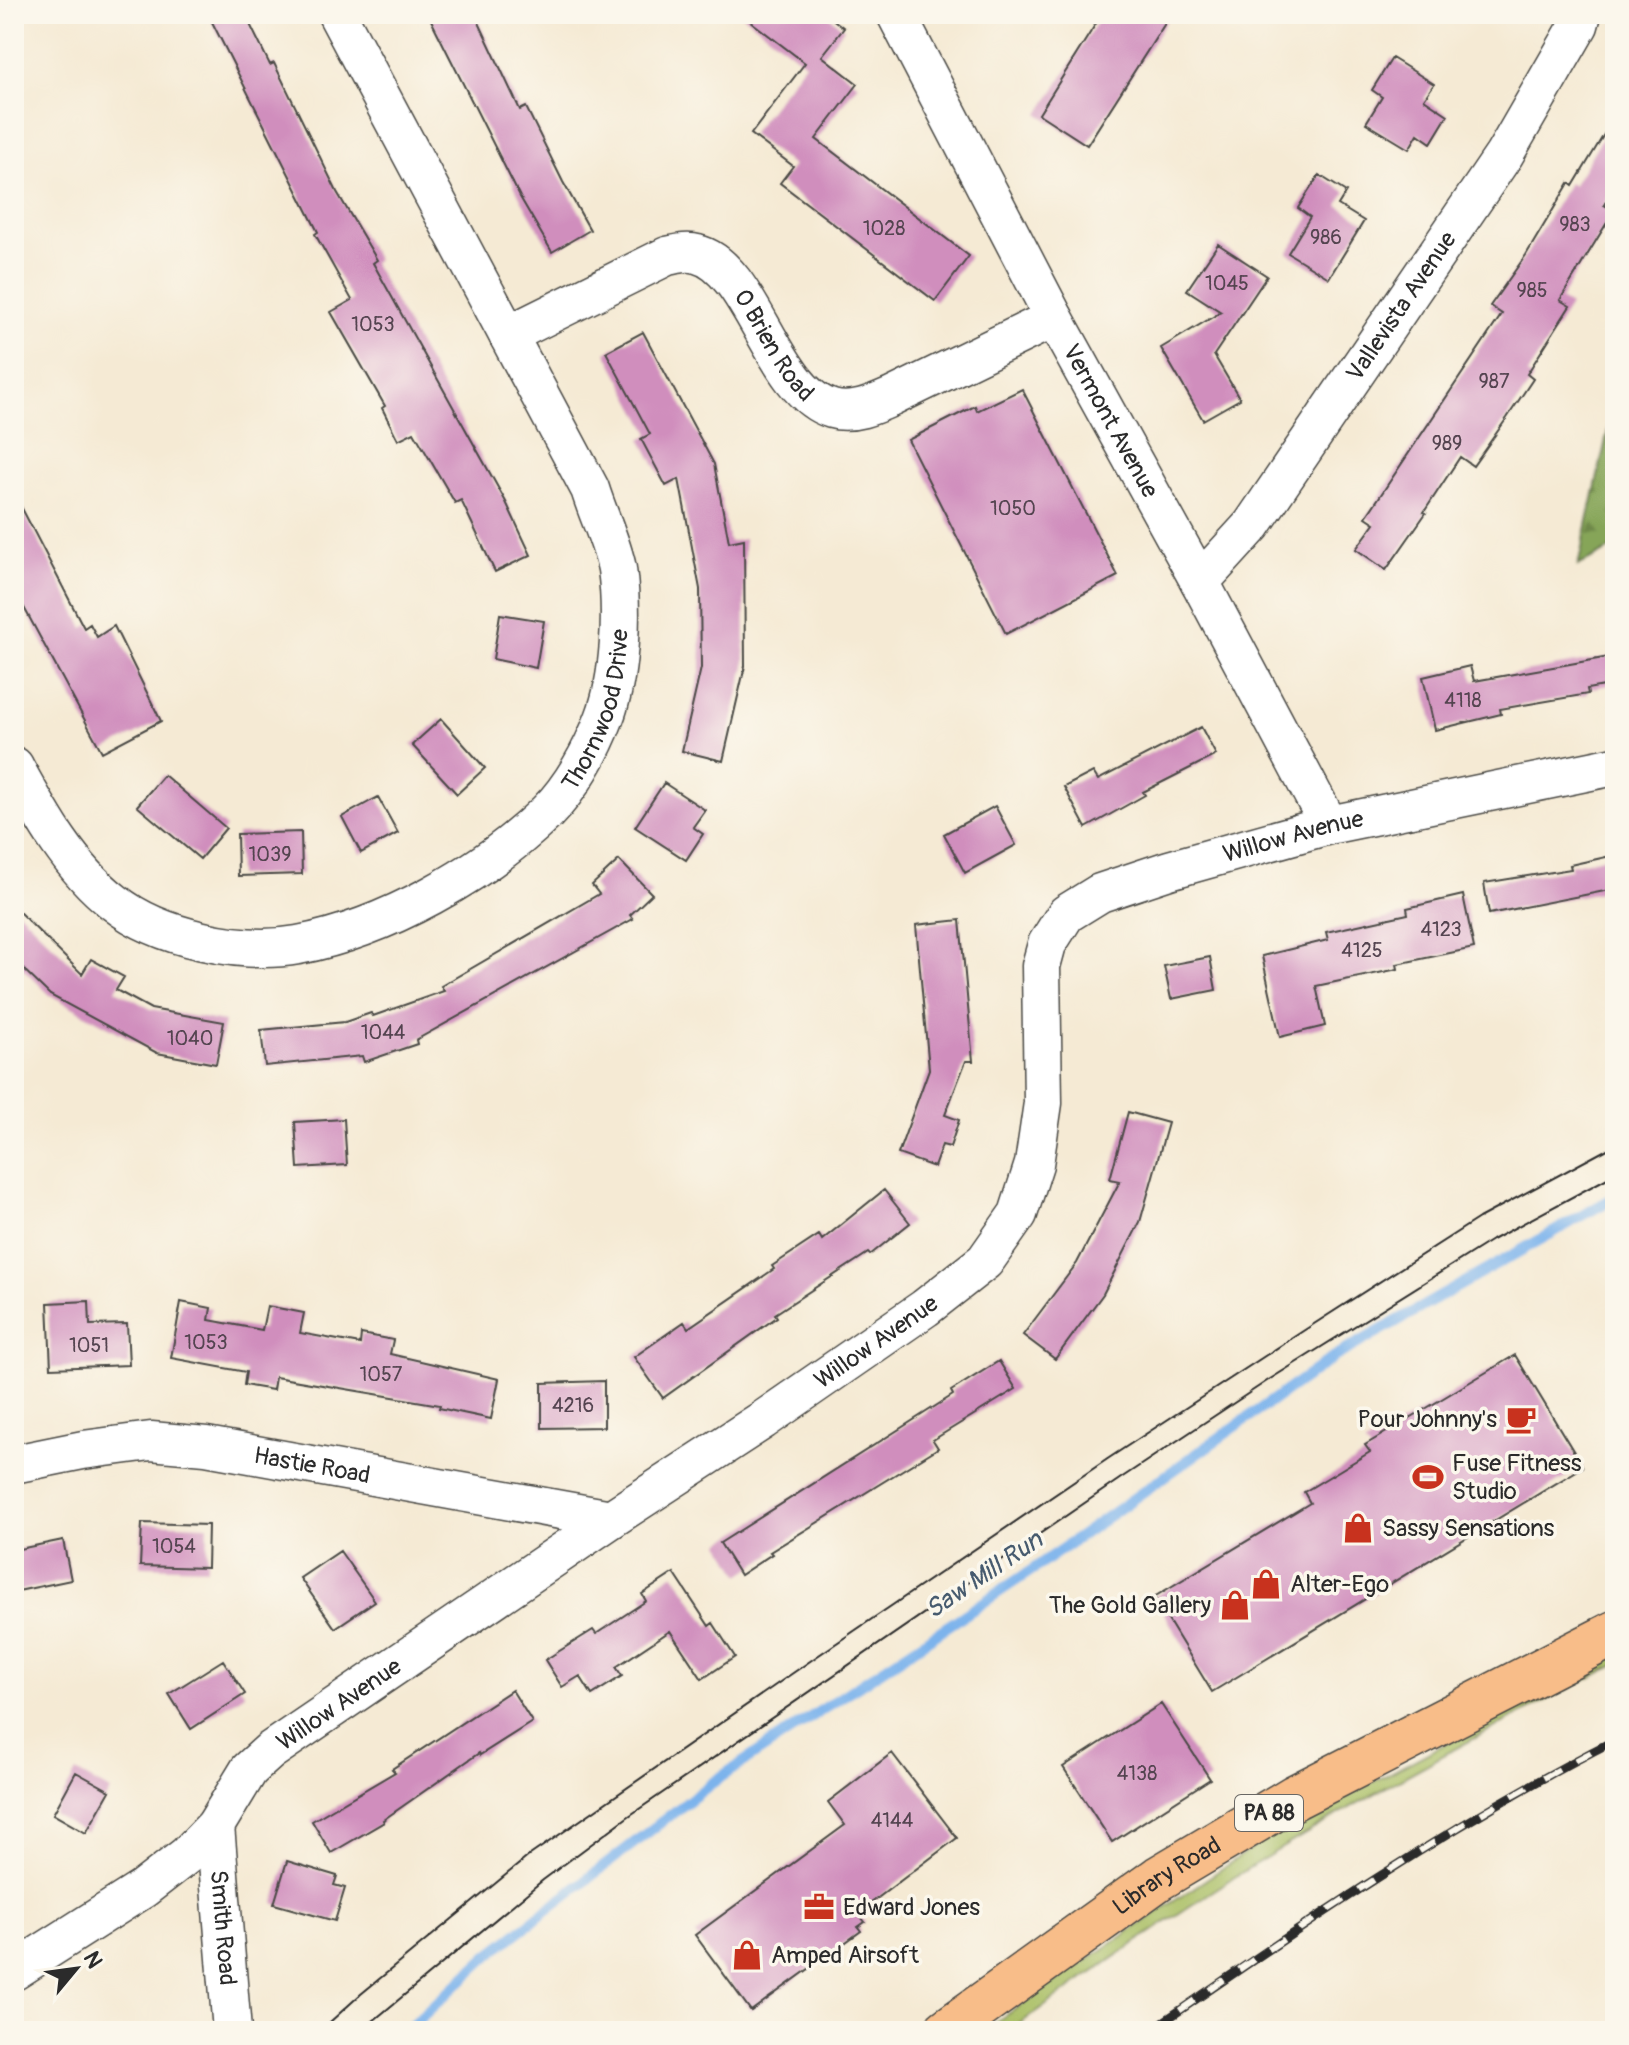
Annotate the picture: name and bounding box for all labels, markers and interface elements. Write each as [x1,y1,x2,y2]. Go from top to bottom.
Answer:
house number: 983 [1559,212,1591,237]
house number: 1028 [863,216,905,241]
house number: 986 [1310,225,1342,250]
street label: Vallevista Avenue [1340,226,1462,386]
house number: 1045 [1205,271,1249,296]
house number: 985 [1516,278,1548,303]
street label: O Brien Road [728,284,820,408]
house number: 1053 [351,312,395,337]
street label: Vermont Avenue [1057,339,1165,503]
house number: 987 [1479,369,1510,394]
house number: 989 [1432,431,1462,456]
house number: 1050 [990,496,1036,521]
street label: Thornwood Drive [555,628,634,796]
house number: 4118 [1444,688,1482,713]
street label: Willow Avenue [1220,804,1366,869]
house number: 1039 [249,842,291,867]
house number: 4123 [1420,917,1462,942]
house number: 4125 [1341,938,1383,963]
house number: 1044 [361,1020,406,1045]
house number: 1040 [167,1026,213,1051]
street label: Willow Avenue [809,1289,944,1395]
house number: 1053 [184,1330,228,1355]
house number: 1051 [69,1333,109,1358]
house number: 1057 [360,1362,403,1387]
house number: 4216 [552,1393,594,1418]
cafe icon: Pour Johnny's [1504,1402,1538,1436]
place label: Pour Johnny's [1357,1405,1497,1434]
street label: Hastie Road [251,1440,373,1490]
place label: Fuse Fitness Studio [1452,1449,1582,1506]
sports icon: Fuse Fitness Studio [1411,1460,1445,1494]
shop icon: Sassy Sensations [1341,1511,1375,1545]
place label: Sassy Sensations [1382,1514,1554,1543]
water label: Saw Mill Run [919,1523,1050,1626]
house number: 1054 [152,1534,196,1559]
shop icon: Alter-Ego [1249,1567,1283,1601]
place label: Alter-Ego [1290,1570,1389,1599]
shop icon: The Gold Gallery [1218,1588,1252,1622]
place label: The Gold Gallery [1049,1591,1211,1620]
street label: Willow Avenue [271,1651,407,1757]
house number: 4138 [1117,1761,1157,1786]
road number: PA 88 [1235,1795,1303,1831]
house number: 4144 [871,1808,914,1833]
street label: Library Road [1107,1830,1226,1921]
street label: Smith Road [204,1869,243,1986]
office icon: Edward Jones [802,1890,836,1924]
place label: Edward Jones [843,1893,980,1922]
north arrow [36,1929,116,2009]
shop icon: Amped Airsoft [730,1938,764,1972]
place label: Amped Airsoft [771,1941,919,1970]
text: N [77,1946,109,1973]

